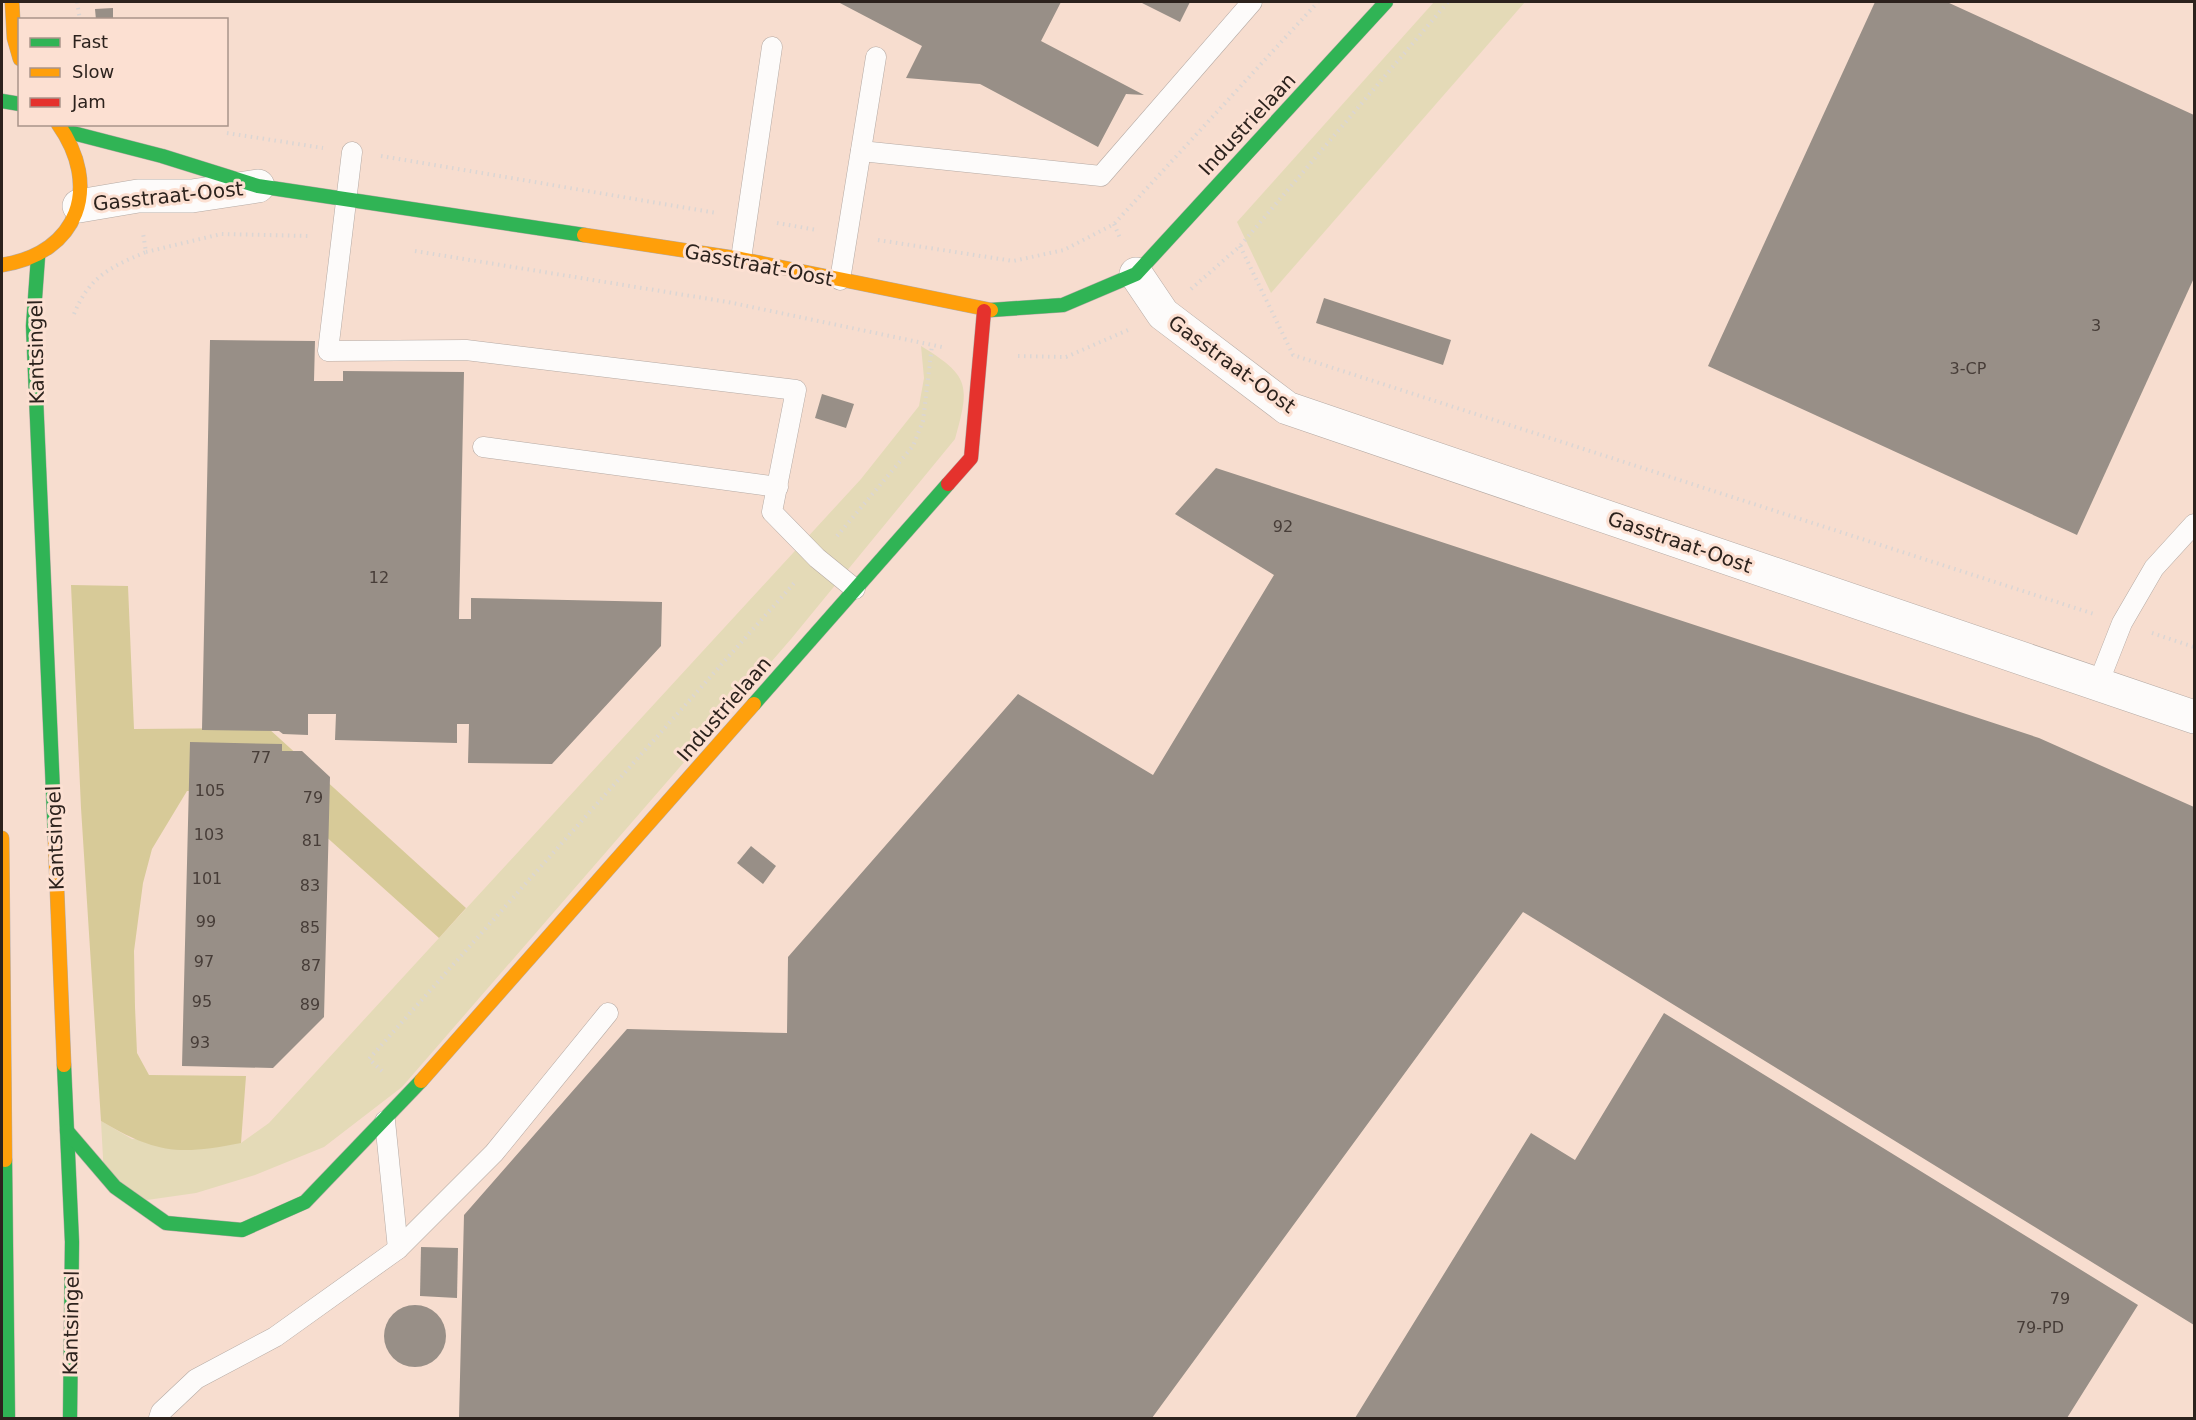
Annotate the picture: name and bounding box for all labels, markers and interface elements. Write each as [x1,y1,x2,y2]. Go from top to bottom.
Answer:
legend [18,18,228,126]
text: Fast [72,31,108,52]
text: Slow [72,61,114,82]
street label: Industrielaan [1194,68,1300,180]
text: Jam [71,91,106,112]
street label: Gasstraat-Oost [92,176,245,216]
street label: Gasstraat-Oost [683,239,836,291]
street label: Kantsingel [23,299,49,405]
street label: Gasstraat-Oost [1164,310,1300,418]
house number: 3 [2091,316,2101,335]
house number: 3-CP [1950,359,1987,378]
street label: Gasstraat-Oost [1605,506,1755,578]
house number: 92 [1273,517,1293,536]
house number: 12 [369,568,389,587]
street label: Industrielaan [672,652,776,766]
house number: 77 [251,748,271,767]
house number: 105 [195,781,225,800]
street label: Kantsingel [41,785,69,891]
house number: 79 [303,788,323,807]
house number: 103 [194,825,224,844]
house number: 81 [302,831,322,850]
house number: 101 [192,869,222,888]
house number: 83 [300,876,320,895]
house number: 99 [196,912,216,931]
house number: 85 [300,918,320,937]
house number: 97 [194,952,214,971]
house number: 87 [301,956,321,975]
house number: 95 [192,992,212,1011]
house number: 89 [300,995,320,1014]
house number: 93 [190,1033,210,1052]
street label: Kantsingel [58,1270,84,1376]
house number: 79 [2050,1289,2070,1308]
house number: 79-PD [2016,1318,2064,1337]

